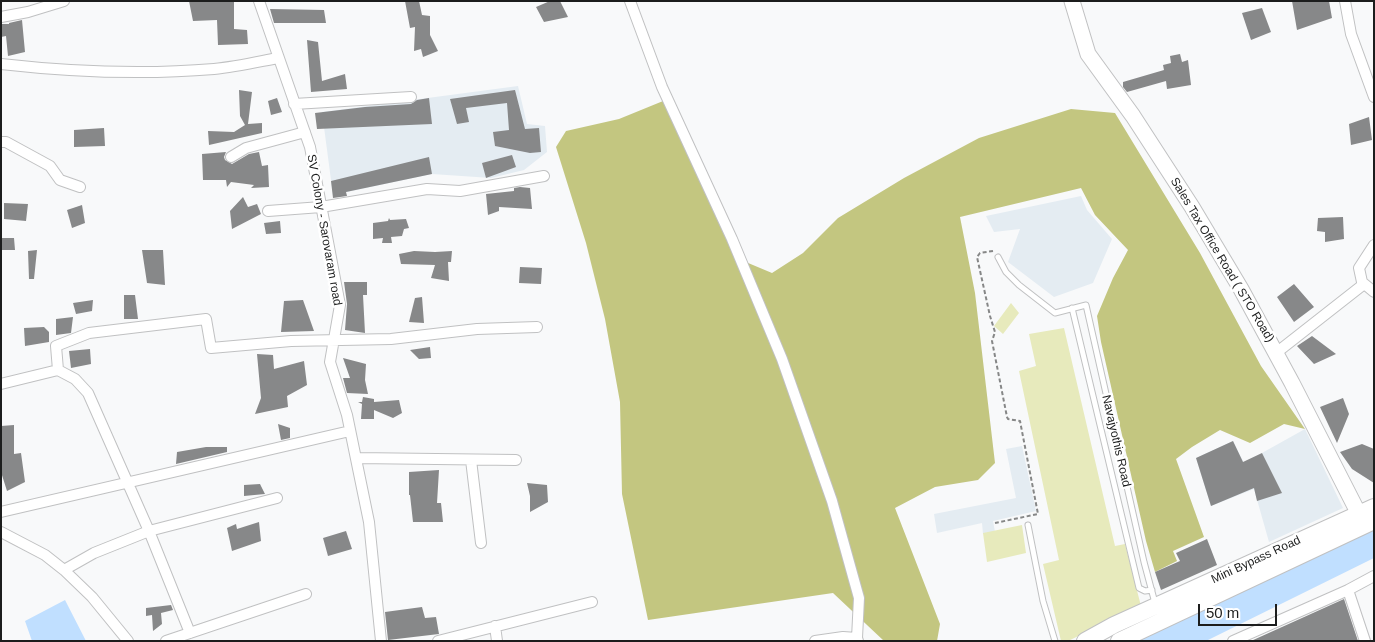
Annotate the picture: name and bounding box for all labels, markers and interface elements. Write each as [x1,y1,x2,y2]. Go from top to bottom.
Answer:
street label: SV Colony - Sarovaram road [304,153,344,307]
street label: Sales Tax Office Road ( STO Road) [1167,175,1277,345]
street label: Navajyothis Road [1098,394,1134,488]
street label: Mini Bypass Road [1209,533,1303,587]
scale bar [1200,594,1279,626]
text: 50 m [1206,604,1239,621]

